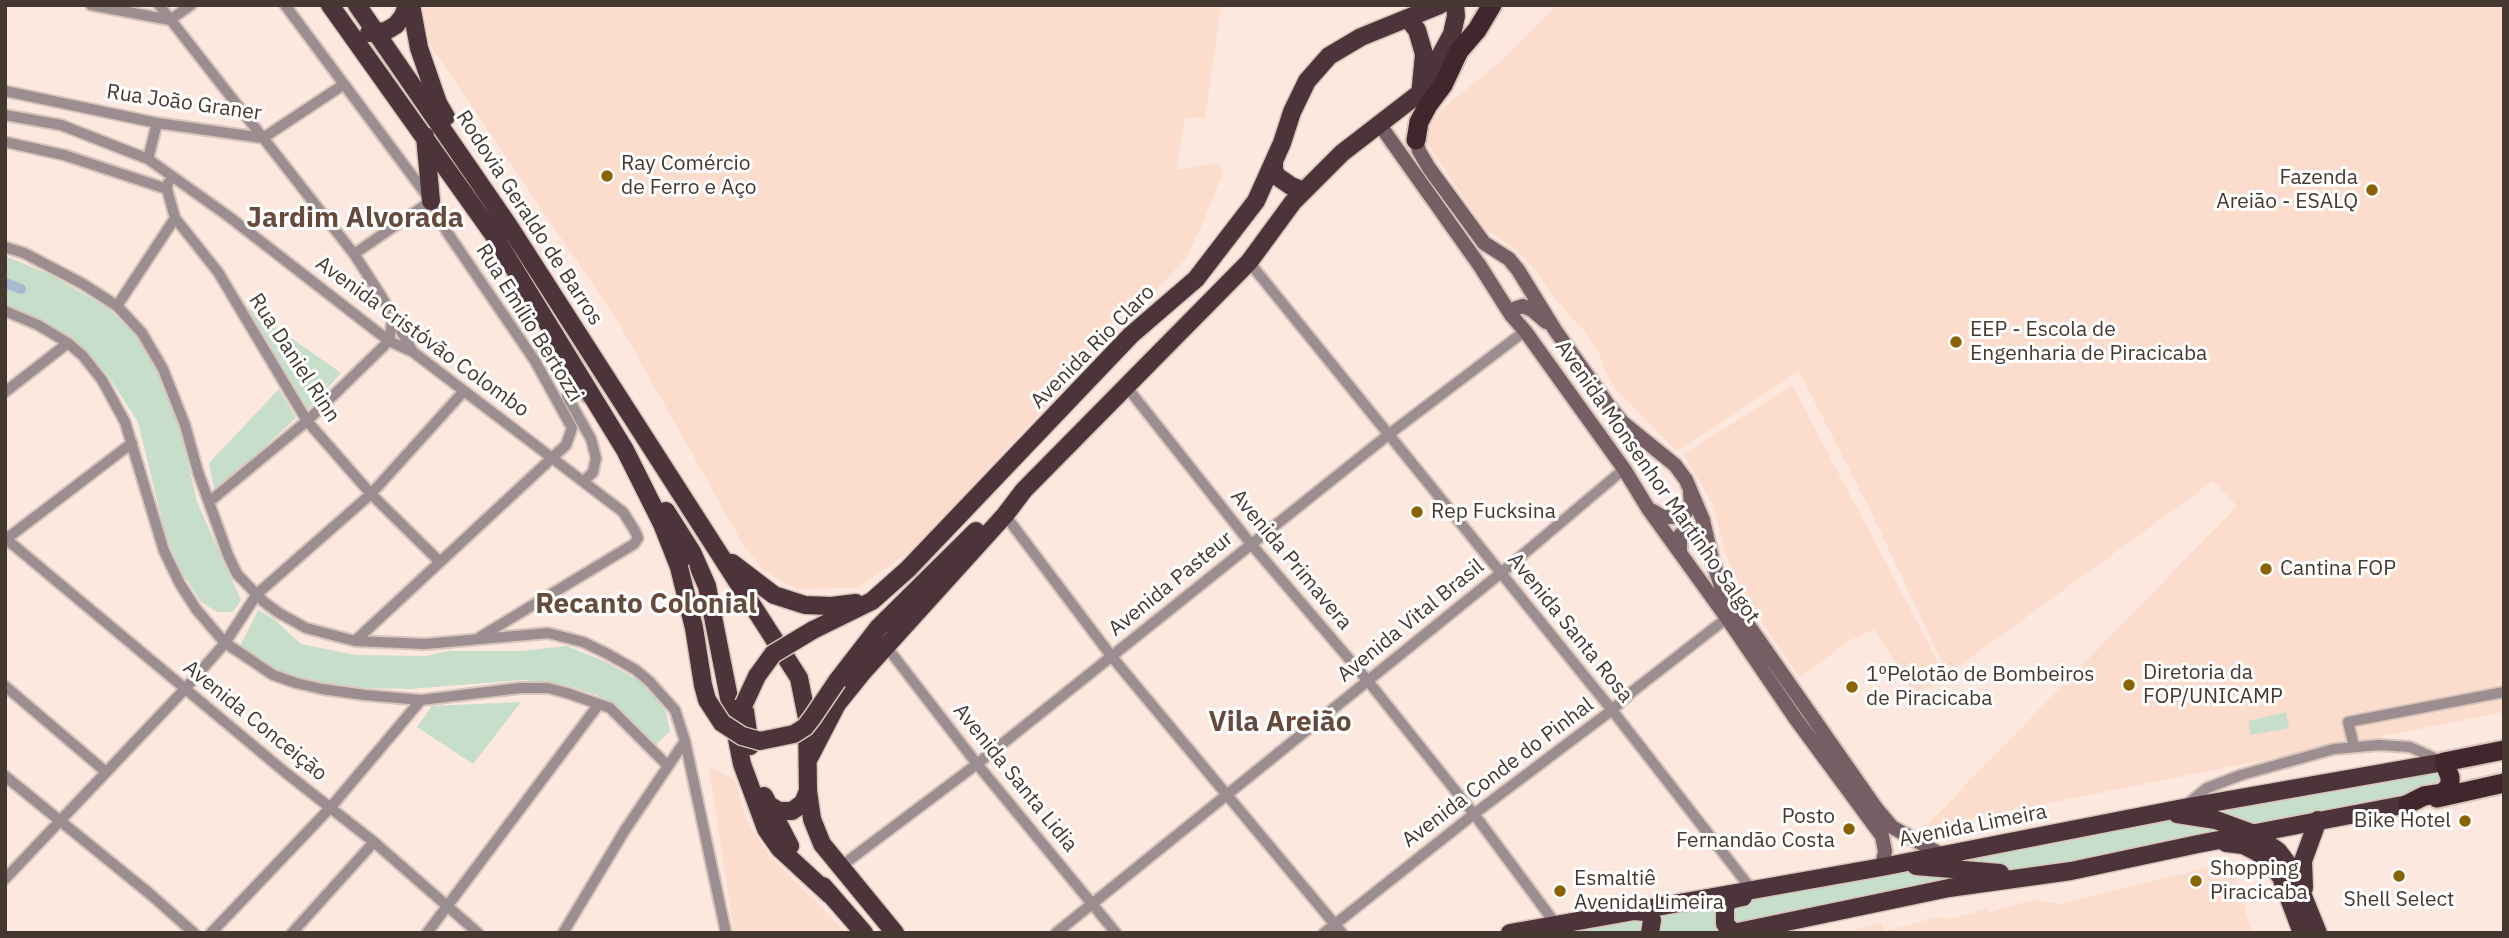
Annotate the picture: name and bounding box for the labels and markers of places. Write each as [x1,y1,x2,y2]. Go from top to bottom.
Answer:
place label: Ray Comércio de Ferro e Aço [621,151,757,201]
place label: Fazenda Areião - ESALQ [2216,165,2358,215]
marker: Ray Comércio de Ferro e Aço [599,168,615,184]
marker: Fazenda Areião - ESALQ [2364,182,2380,198]
place label: EEP - Escola de Engenharia de Piracicaba [1970,317,2207,367]
marker: EEP - Escola de Engenharia de Piracicaba [1948,334,1964,350]
place label: Rep Fucksina [1431,499,1556,525]
marker: Rep Fucksina [1409,504,1425,520]
place label: Cantina FOP [2280,556,2396,582]
marker: Cantina FOP [2258,561,2274,577]
place label: Diretoria da FOP/UNICAMP [2143,660,2283,710]
place label: 1ºPelotão de Bombeiros de Piracicaba [1866,662,2095,712]
marker: Diretoria da FOP/UNICAMP [2121,677,2137,693]
marker: 1ºPelotão de Bombeiros de Piracicaba [1844,679,1860,695]
place label: Posto Fernandão Costa [1676,804,1835,854]
place label: Bike Hotel [2354,808,2451,834]
marker: Bike Hotel [2457,813,2473,829]
marker: Posto Fernandão Costa [1841,821,1857,837]
place label: Shopping Piracicaba [2210,856,2308,906]
place label: Esmaltiê Avenida Limeira [1574,866,1724,916]
marker: Shell Select [2391,868,2407,884]
marker: Shopping Piracicaba [2188,873,2204,889]
marker: Esmaltiê Avenida Limeira [1552,883,1568,899]
place label: Shell Select [2344,887,2454,913]

